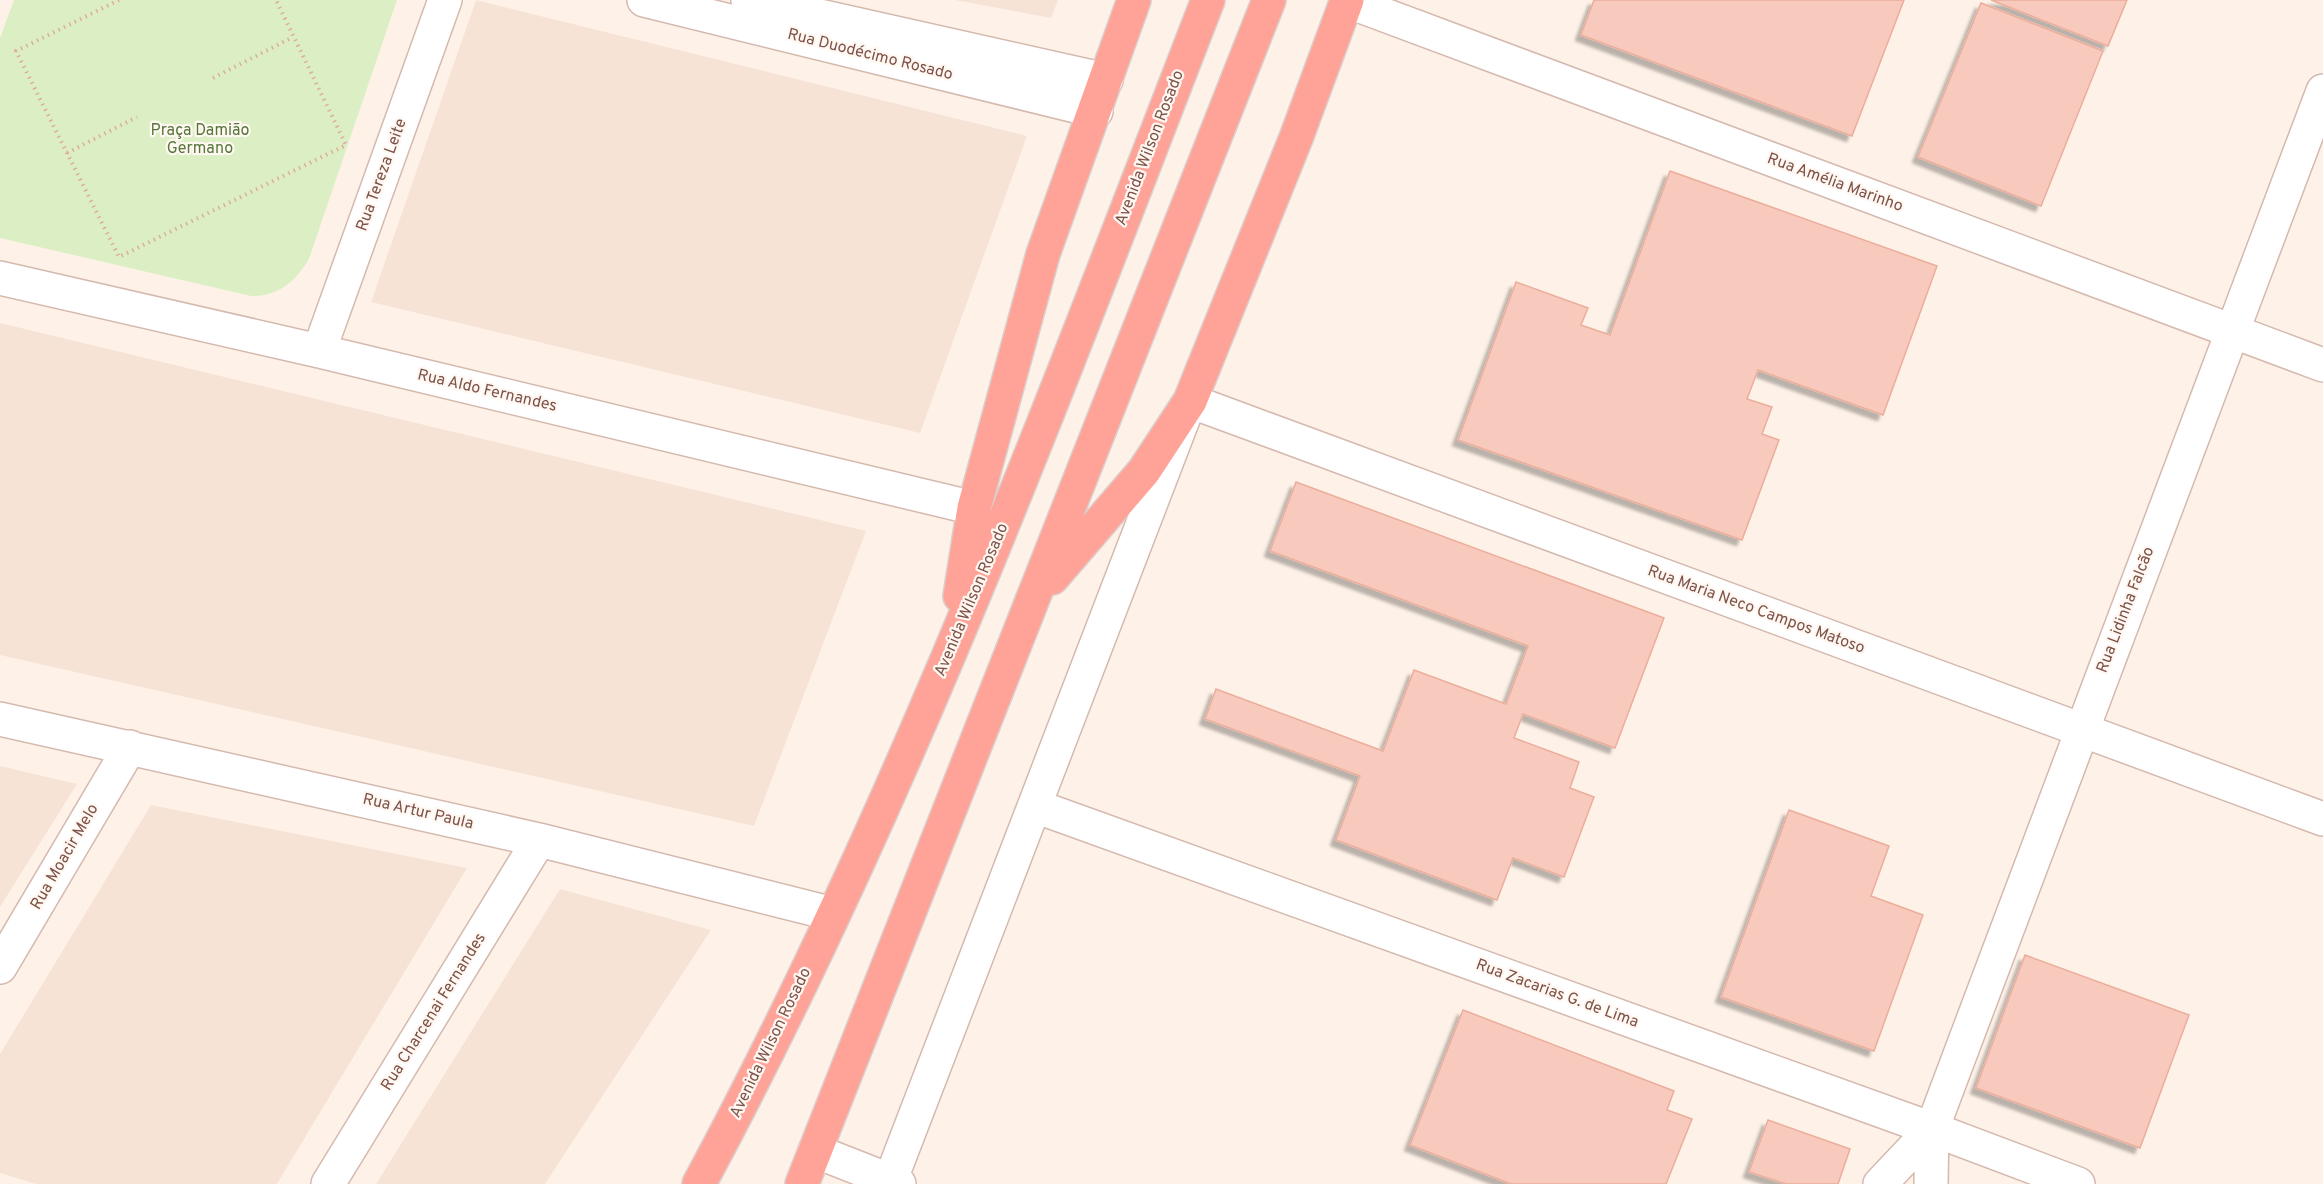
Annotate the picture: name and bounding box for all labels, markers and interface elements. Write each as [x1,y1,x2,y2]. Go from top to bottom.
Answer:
street label: Rua Duodécimo Rosado [785,25,955,85]
street label: Avenida Wilson Rosado [1111,68,1189,228]
street label: Rua Tereza Leite [352,116,412,234]
park label: Praça Damião Germano [151,121,249,159]
street label: Rua Amélia Marinho [1764,149,1906,217]
street label: Rua Aldo Fernandes [415,365,559,417]
street label: Avenida Wilson Rosado [931,520,1013,680]
street label: Rua Lidinha Falcão [2093,544,2159,676]
street label: Rua Maria Neco Campos Matoso [1645,561,1867,659]
street label: Rua Artur Paula [361,790,475,834]
street label: Rua Moacir Melo [27,800,103,914]
street label: Rua Charcenai Fernandes [377,929,491,1095]
street label: Rua Zacarias G. de Lima [1473,955,1641,1033]
street label: Avenida Wilson Rosado [726,965,816,1121]

